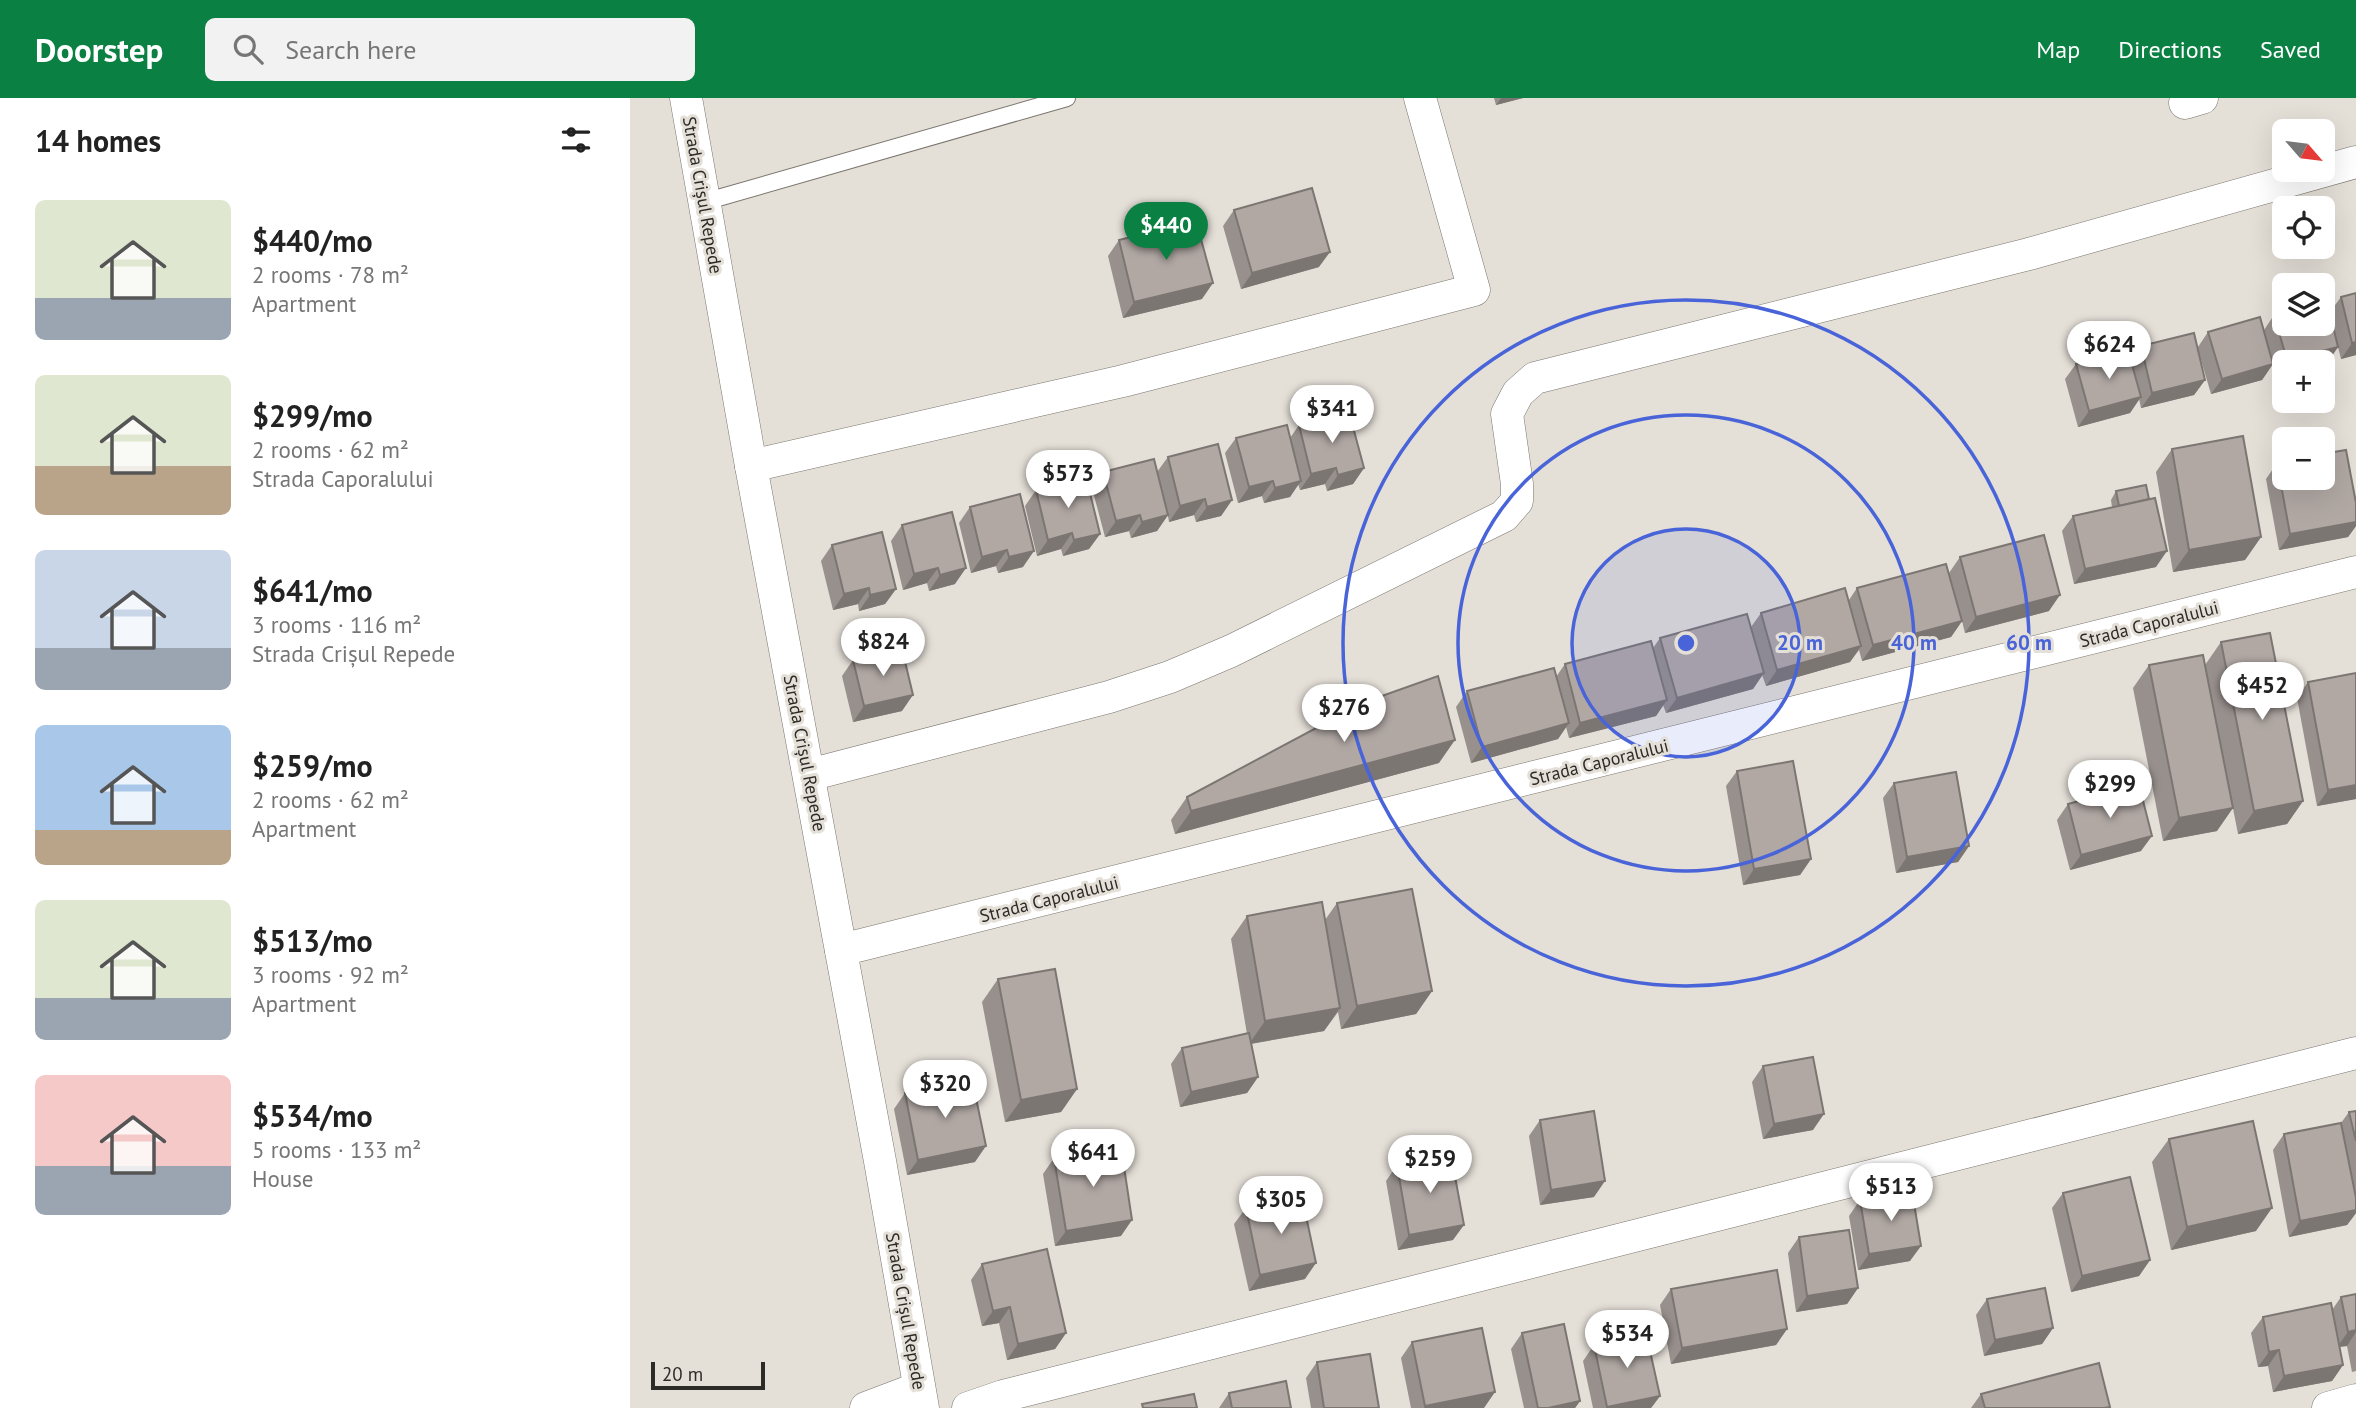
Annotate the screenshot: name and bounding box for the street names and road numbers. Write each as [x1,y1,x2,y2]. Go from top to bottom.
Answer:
street label: Strada Crișul Repede [678,115,728,275]
street label: Strada Caporalului [2077,596,2221,652]
street label: Strada Crișul Repede [779,673,831,833]
street label: Strada Caporalului [1527,734,1671,790]
street label: Strada Caporalului [977,871,1121,927]
street label: Strada Crișul Repede [881,1231,931,1391]

